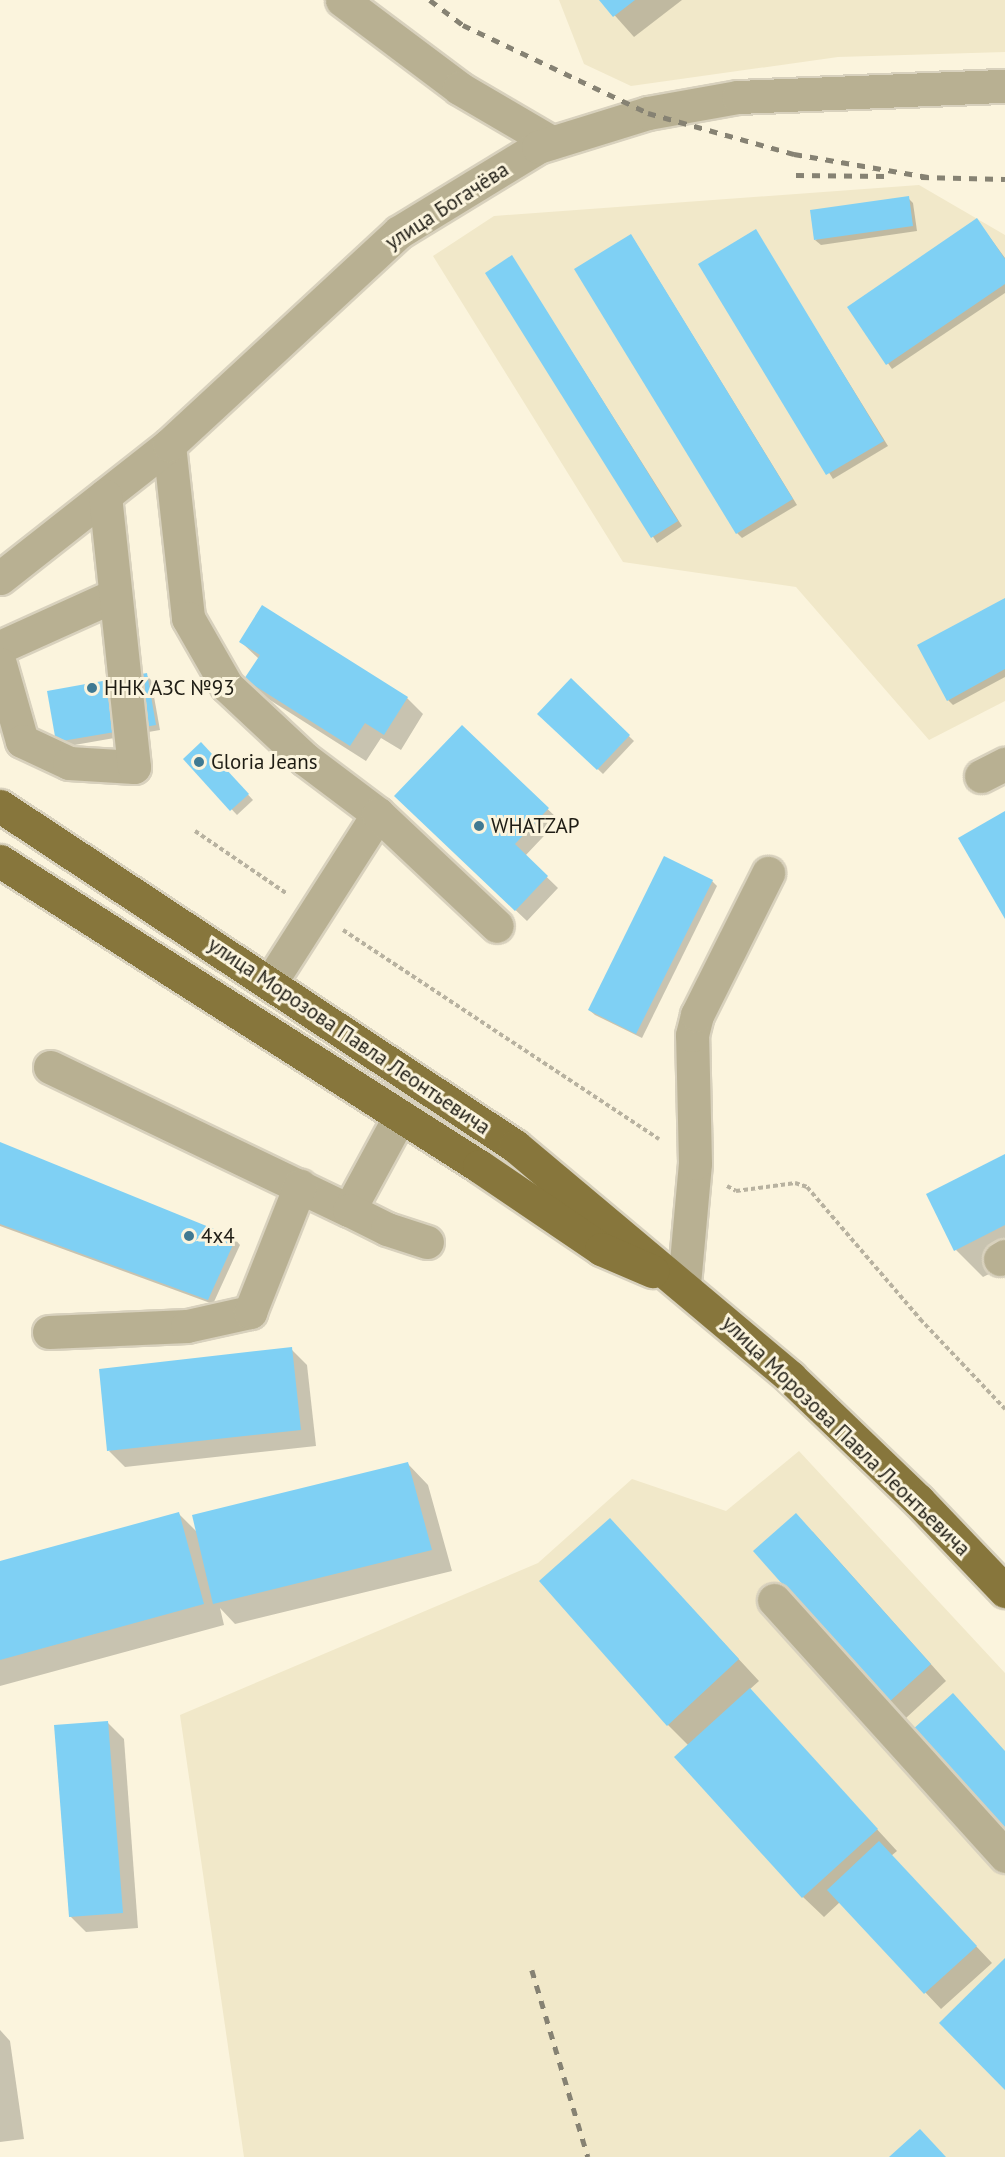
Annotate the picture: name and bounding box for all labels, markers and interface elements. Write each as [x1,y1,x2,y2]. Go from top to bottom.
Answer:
street label: улица Богачёва [381,157,513,255]
place label: ННК АЗС №93 [104,675,236,701]
marker: ННК АЗС №93 [85,681,99,695]
place label: Gloria Jeans [211,749,318,775]
marker: Gloria Jeans [192,755,206,769]
place label: WHATZAP [491,813,580,839]
marker: WHATZAP [472,819,486,833]
street label: улица Морозова Павла Леонтьевича [203,932,495,1140]
place label: 4х4 [201,1223,235,1249]
marker: 4х4 [182,1229,196,1243]
street label: улица Морозова Павла Леонтьевича [717,1311,975,1561]

